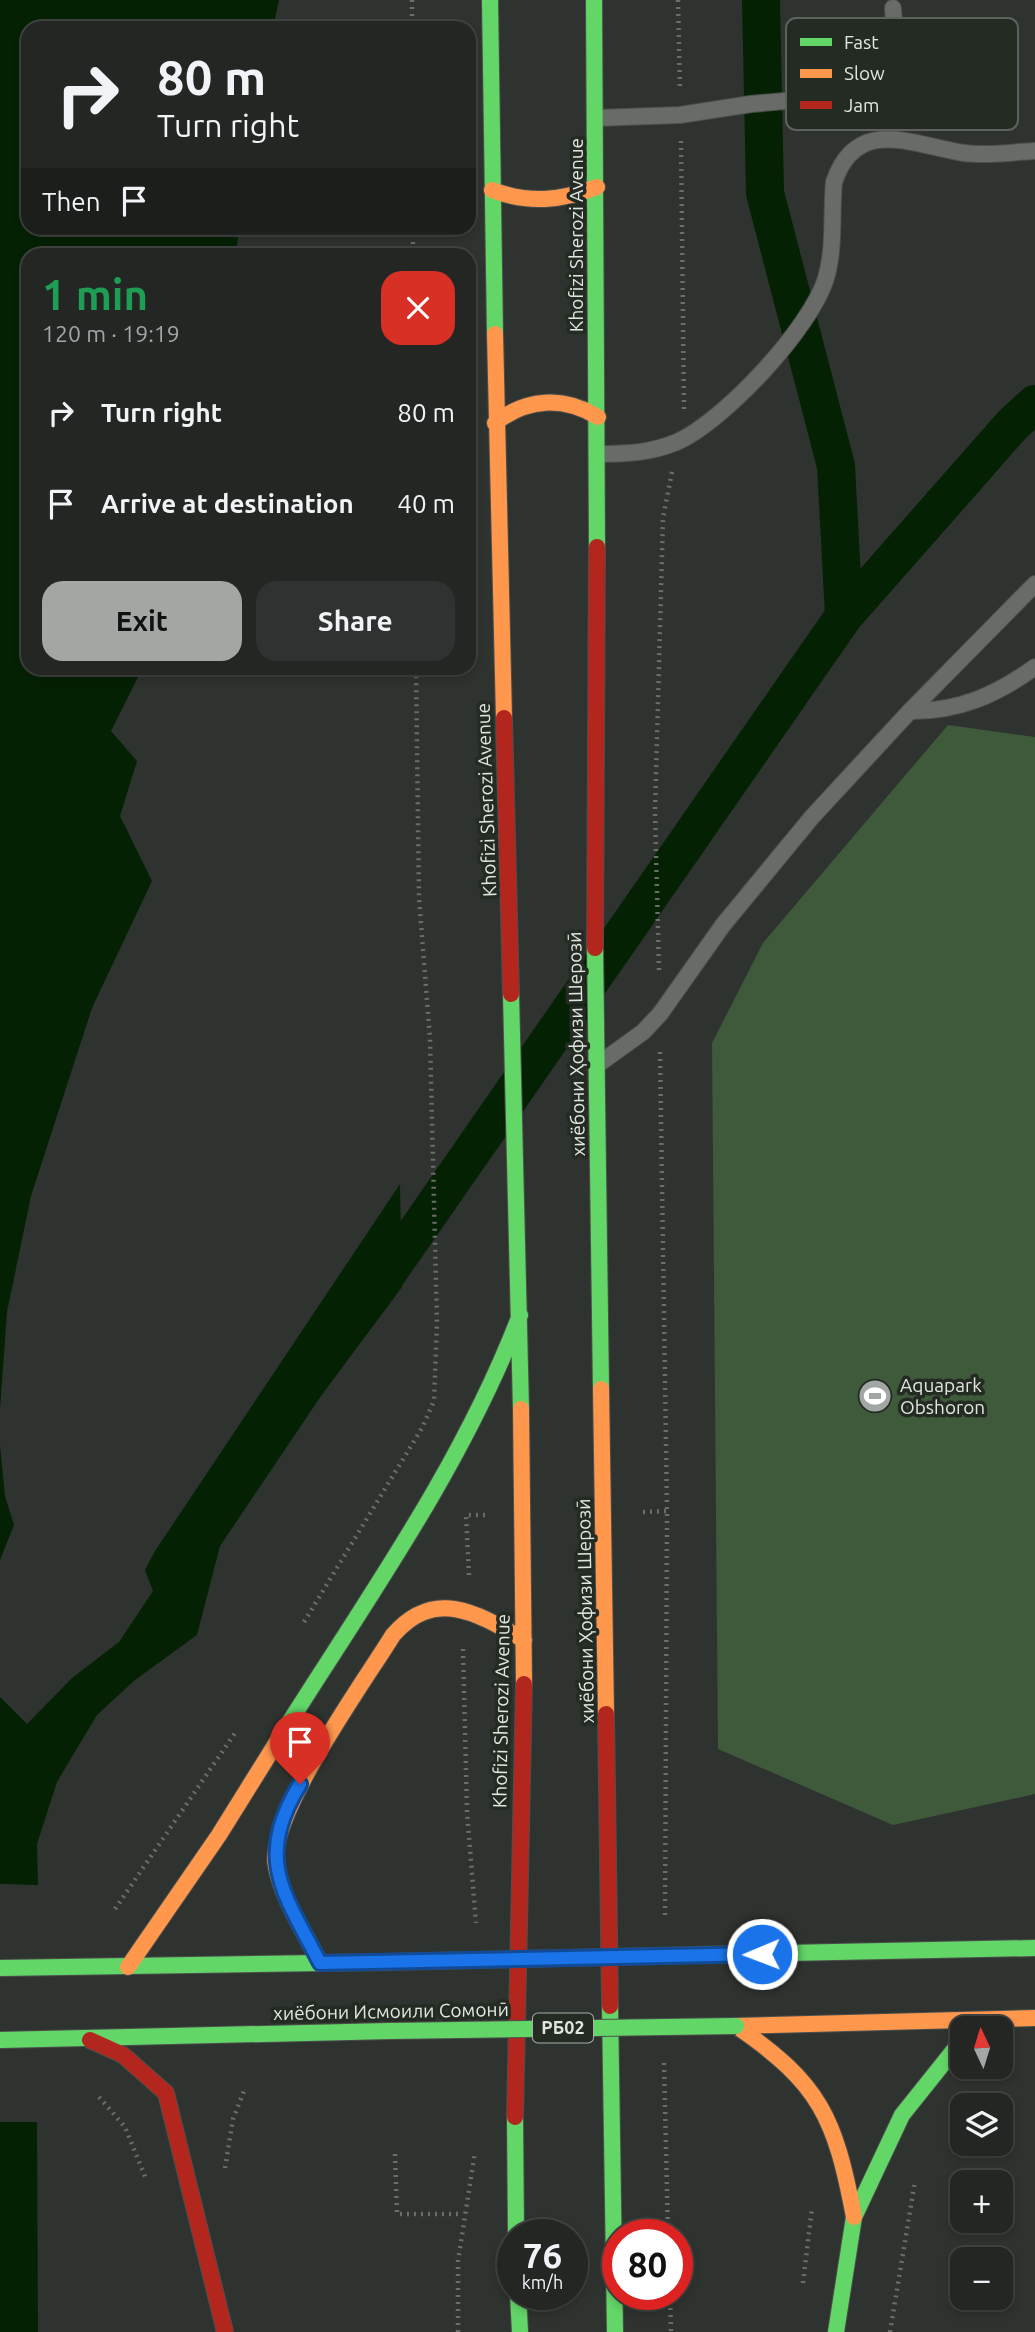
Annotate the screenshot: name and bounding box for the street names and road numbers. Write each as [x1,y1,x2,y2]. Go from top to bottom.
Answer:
street label: Khofizi Sherozi Avenue [565,138,587,332]
street label: Khofizi Sherozi Avenue [472,703,500,897]
street label: хиёбони Ҳофизи Шерозӣ [563,931,589,1157]
street label: хиёбони Ҳофизи Шерозӣ [572,1498,598,1724]
street label: Khofizi Sherozi Avenue [488,1614,514,1808]
street label: хиёбони Исмоили Сомонӣ [273,1998,509,2024]
road number: РБ02 [533,2014,593,2042]

